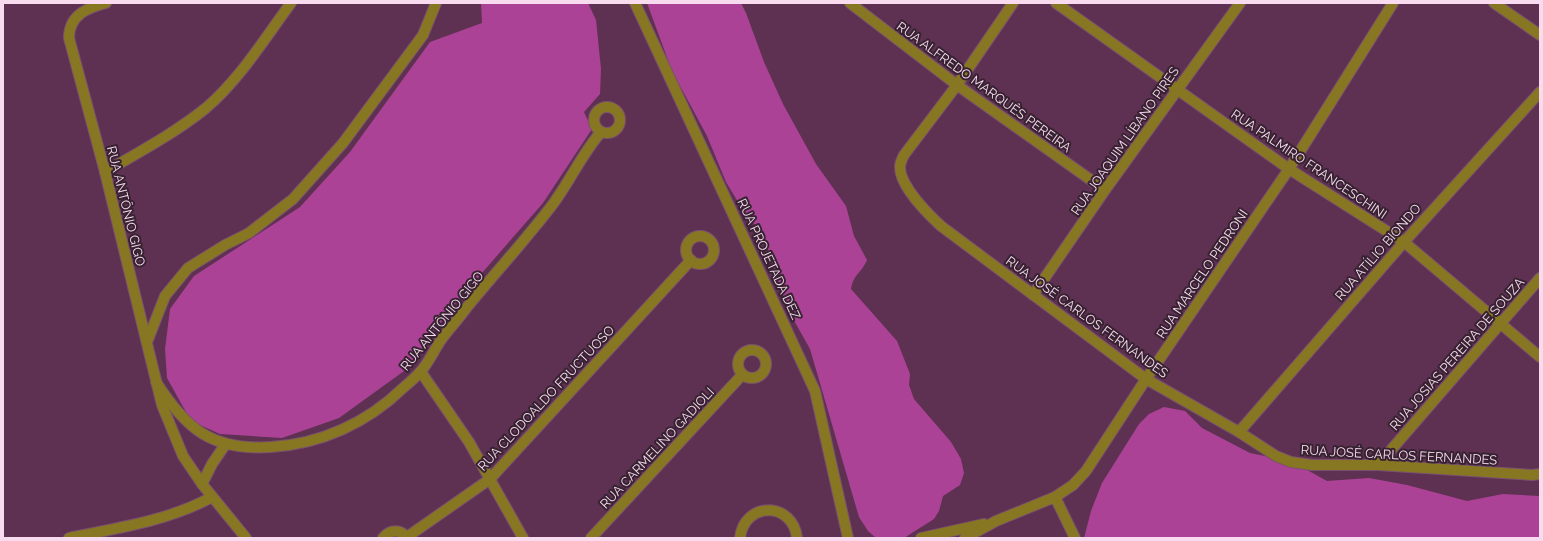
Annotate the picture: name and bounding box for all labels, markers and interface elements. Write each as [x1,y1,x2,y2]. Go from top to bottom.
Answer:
street label: RUA ALFREDO MARQUÊS PEREIRA [894,19,1074,156]
street label: RUA JOAQUIM LÍBANO PIRES [1068,64,1182,218]
street label: RUA PALMIRO FRANCESCHINI [1228,106,1390,222]
street label: RUA ANTÔNIO GIGO [104,144,148,268]
street label: RUA PROJETADA DEZ [734,196,804,322]
street label: RUA ATÍLIO BIONDO [1332,201,1424,303]
street label: RUA MARCELO PEDRONI [1153,207,1251,341]
street label: RUA JOSÉ CARLOS FERNANDES [1003,253,1171,381]
street label: RUA ANTÔNIO GIGO [397,268,487,374]
street label: RUA JOSIAS PEREIRA DE SOUZA [1387,275,1527,433]
street label: RUA CLODOALDO FRUCTUOSO [475,322,617,474]
street label: RUA CARMELINO GADIOLI [597,384,717,512]
street label: RUA JOSÉ CARLOS FERNANDES [1300,442,1498,468]

